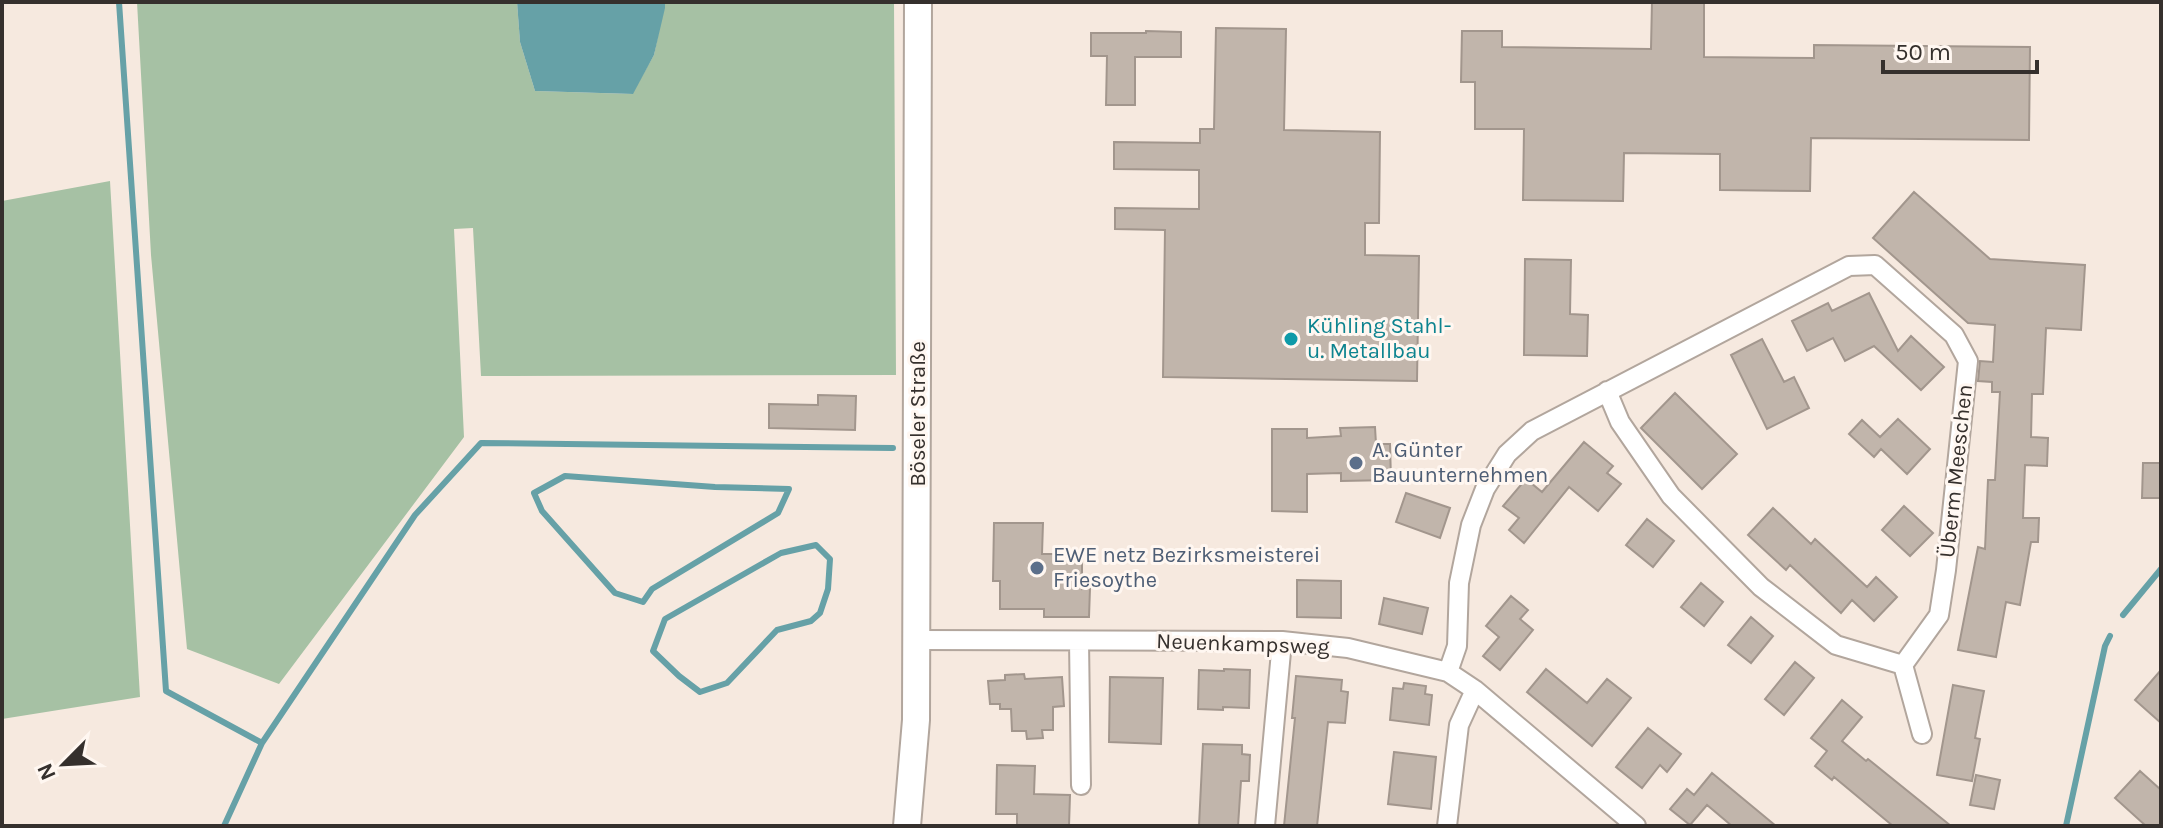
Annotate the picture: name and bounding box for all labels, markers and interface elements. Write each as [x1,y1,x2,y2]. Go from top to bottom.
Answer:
scale bar [1883,24,2037,74]
text: 50 m [1895,38,1951,66]
place label: Kühling Stahl- u. Metallbau [1307,313,1451,364]
marker: Kühling Stahl- u. Metallbau [1282,330,1300,348]
street label: Böseler Straße [905,341,931,487]
street label: Überm Meeschen [1934,383,1978,559]
place label: A. Günter Bauunternehmen [1372,437,1548,488]
marker: A. Günter Bauunternehmen [1347,454,1365,472]
place label: EWE netz Bezirksmeisterei Friesoythe [1053,542,1320,593]
marker: EWE netz Bezirksmeisterei Friesoythe [1028,559,1046,577]
street label: Neuenkampsweg [1156,628,1331,660]
north arrow [24,724,104,804]
text: N [32,759,62,784]

